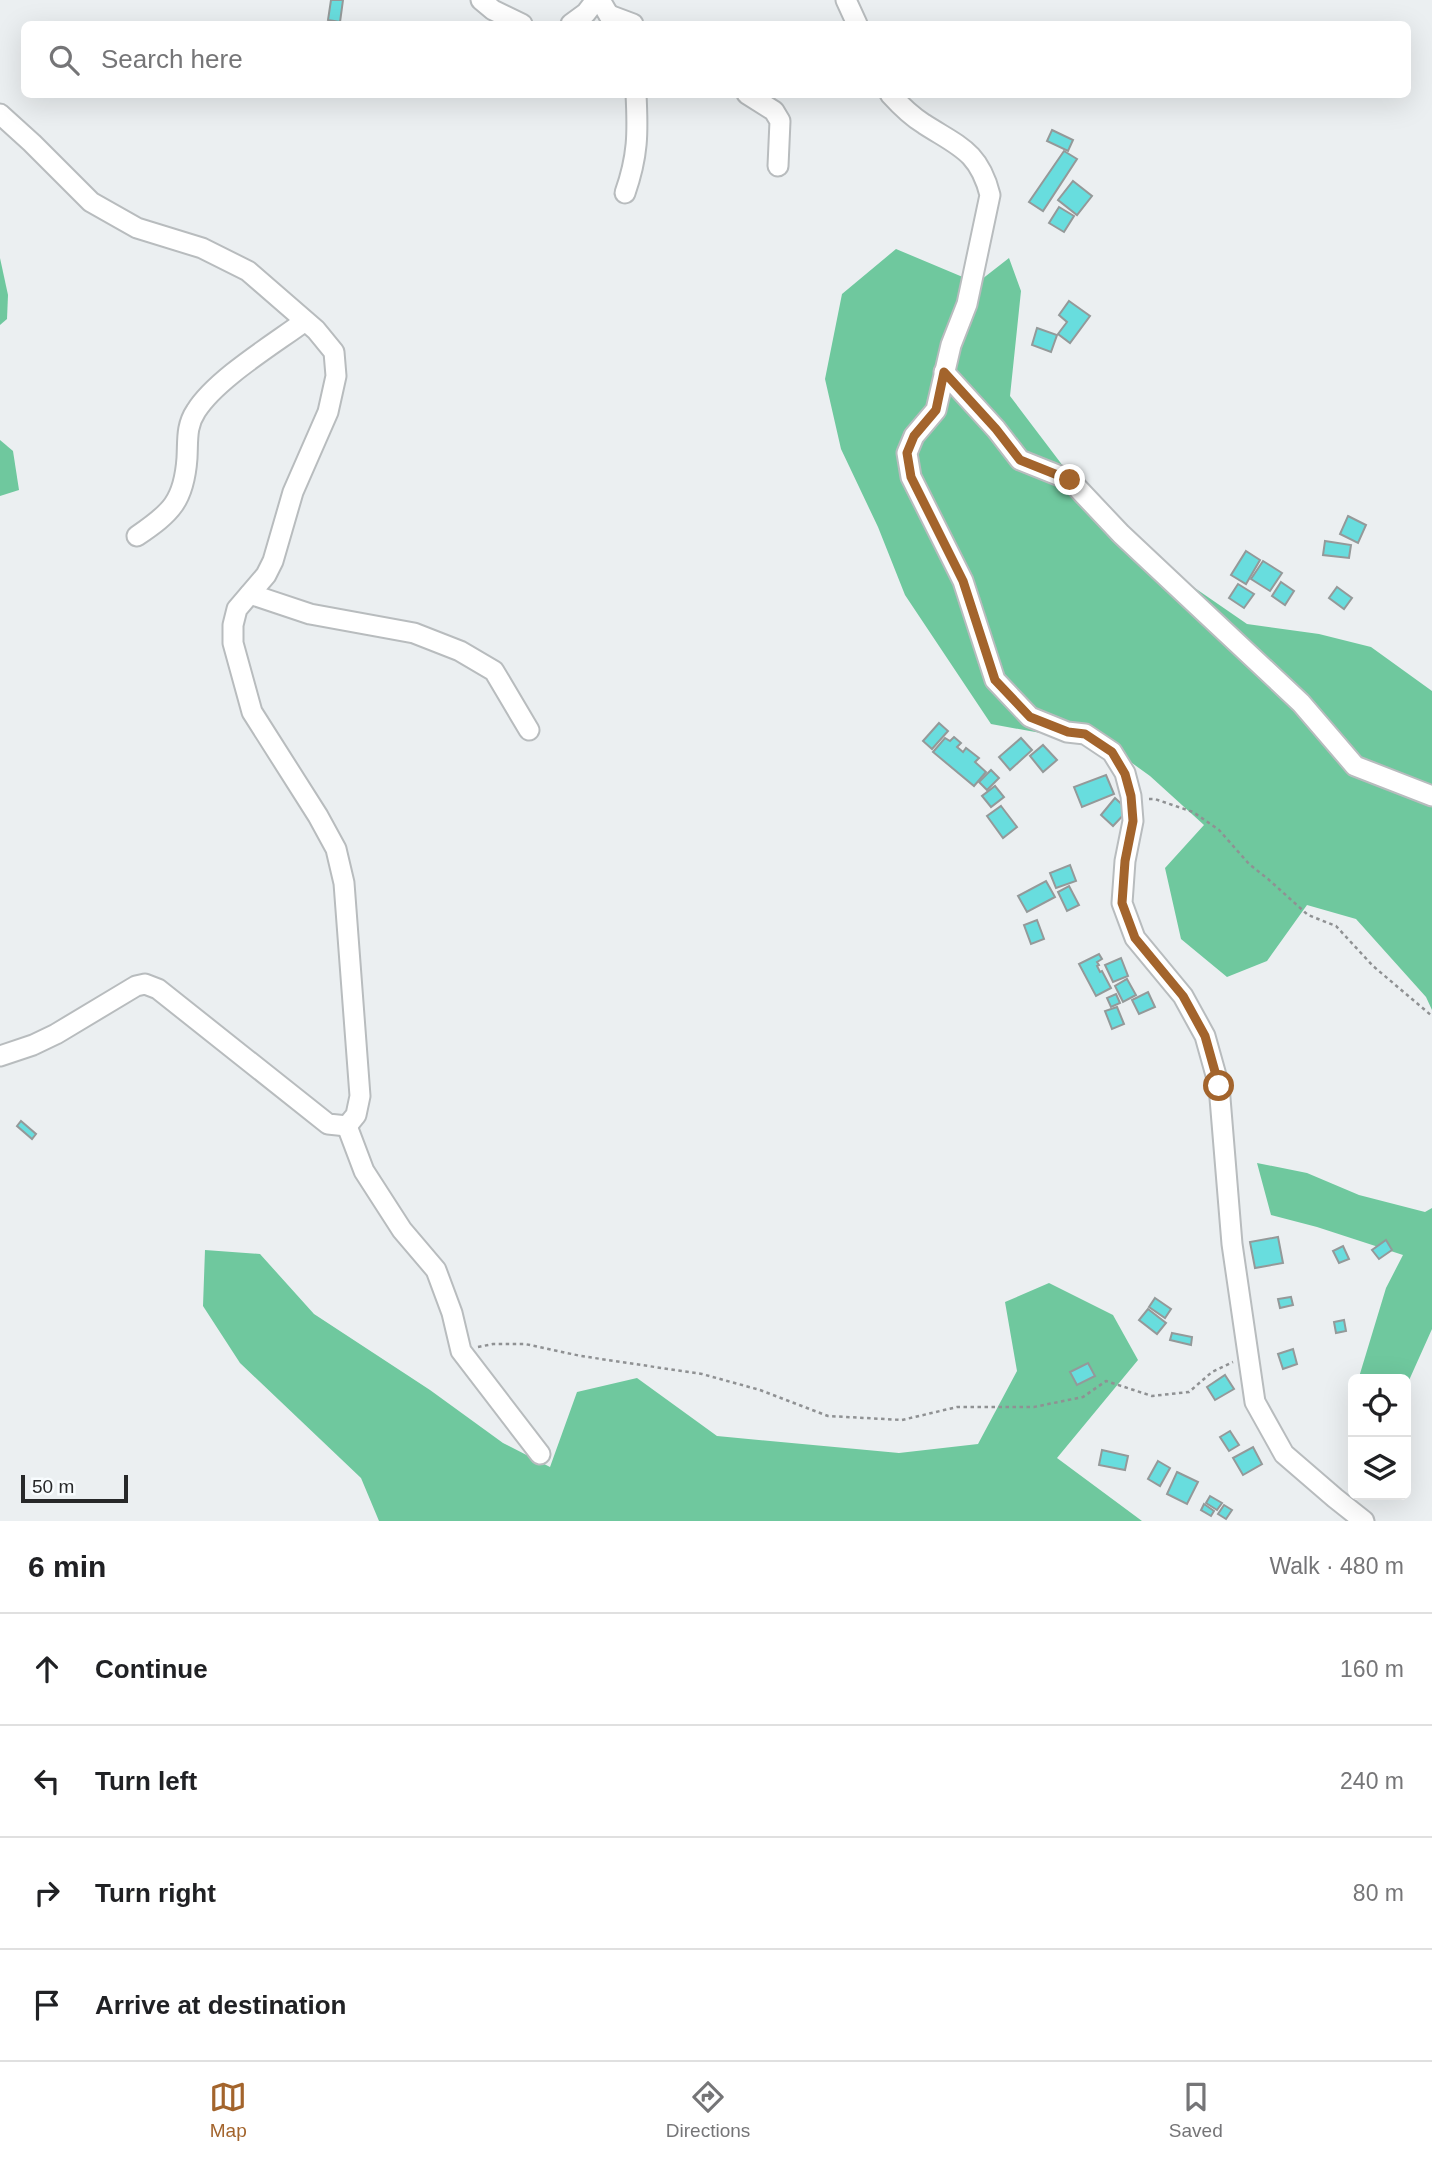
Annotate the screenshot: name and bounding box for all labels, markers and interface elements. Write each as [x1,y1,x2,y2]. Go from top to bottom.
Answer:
search box [21,21,1411,98]
icon: search [45,41,83,79]
text: Search here [101,44,243,74]
route end [1054,464,1085,495]
route start [1203,1070,1234,1101]
map controls [1348,1374,1411,1500]
button: locate [1348,1374,1411,1437]
button: layers [1348,1437,1411,1500]
scale bar [21,1472,128,1504]
text: 50 m [32,1476,74,1497]
text: 6 min [28,1550,106,1583]
text: Walk · 480 m [1269,1553,1404,1579]
icon: ahead [28,1650,66,1688]
text: Continue [95,1654,208,1684]
text: 160 m [1340,1656,1404,1682]
icon: left [28,1762,66,1800]
text: Turn left [95,1766,197,1796]
text: 240 m [1340,1768,1404,1794]
icon: right [28,1874,66,1912]
text: Turn right [95,1878,216,1908]
text: 80 m [1353,1880,1404,1906]
icon: arrive [28,1986,66,2024]
text: Arrive at destination [95,1990,346,2020]
tab: Map [209,2078,247,2142]
tab: Directions [666,2078,750,2142]
tab: Saved [1169,2078,1223,2142]

